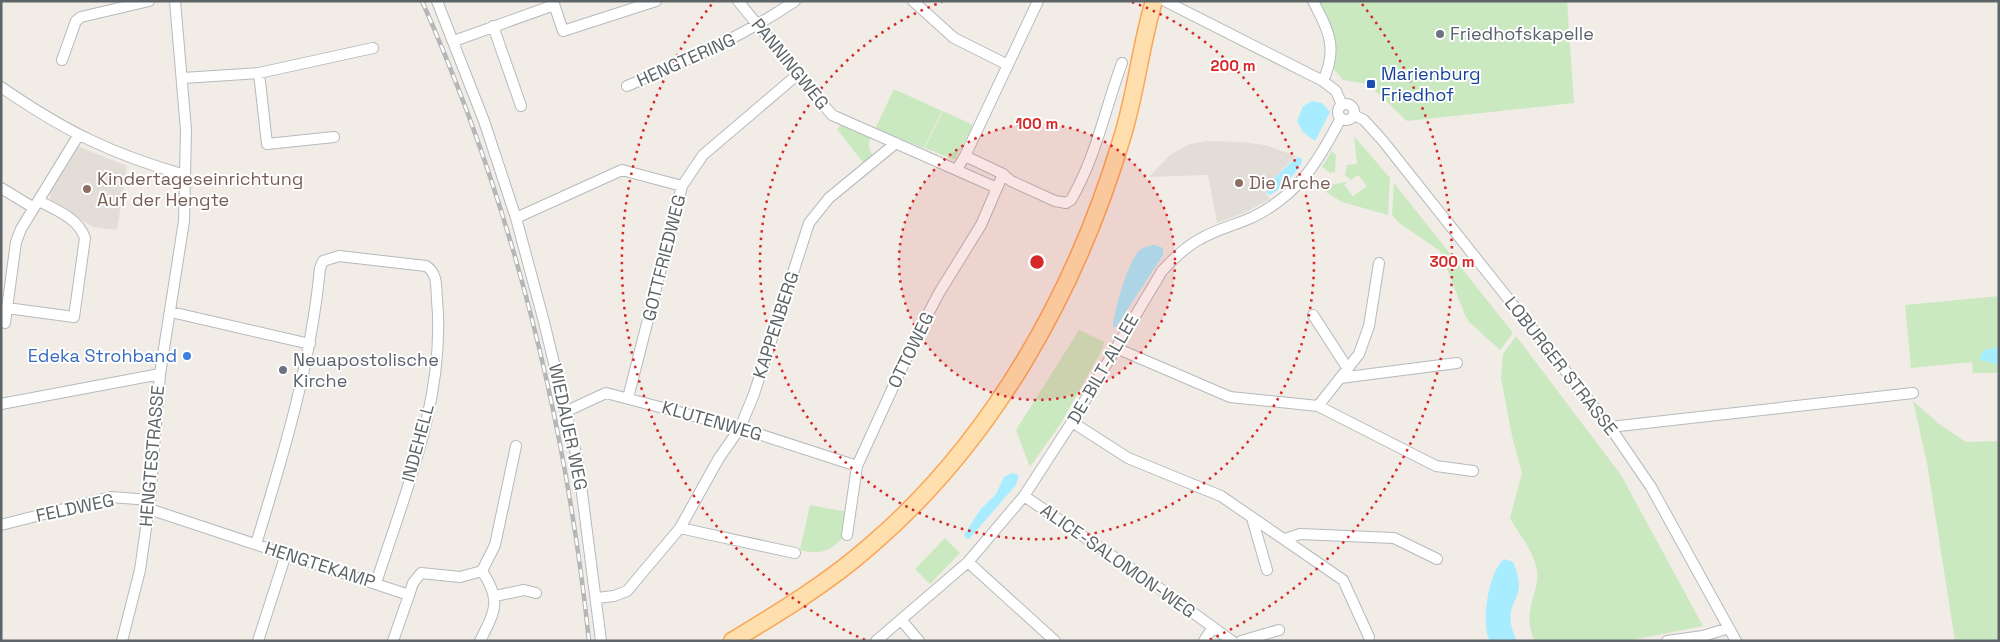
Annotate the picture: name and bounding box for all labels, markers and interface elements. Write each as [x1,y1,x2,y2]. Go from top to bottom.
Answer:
street label: PANNINGWEG [747,13,834,114]
place label: Friedhofskapelle [1450,22,1594,45]
street label: HENGTERING [633,28,739,92]
marker: Friedhofskapelle [1434,28,1446,40]
text: 200 m [1211,56,1255,75]
place label: Marienburg Friedhof [1381,62,1480,106]
marker: Marienburg Friedhof [1365,78,1377,90]
text: 100 m [1016,114,1058,133]
place label: Kindertageseinrichtung Auf der Hengte [97,167,303,211]
place label: Die Arche [1249,171,1331,194]
marker: Die Arche [1233,177,1245,189]
marker: Kindertageseinrichtung Auf der Hengte [81,183,93,195]
street label: GOTTFRIEDWEG [637,192,690,324]
text: 300 m [1429,252,1475,271]
centre of rings [1028,253,1046,271]
street label: KAPPENBERG [747,268,804,381]
street label: LOBURGER STRASSE [1500,292,1623,440]
street label: OTTOWEG [882,308,939,392]
street label: DE-BILT-ALLEE [1062,310,1143,428]
place label: Edeka Strohband [28,344,177,367]
place label: Neuapostolische Kirche [293,348,439,392]
marker: Edeka Strohband [181,350,193,362]
street label: WIEDAUER WEG [544,361,593,492]
marker: Neuapostolische Kirche [277,364,289,376]
street label: HENGTESTRASSE [134,384,169,528]
street label: KLUTENWEG [659,395,765,446]
street label: INDEHELL [396,401,439,484]
street label: FELDWEG [34,488,116,527]
street label: ALICE-SALOMON-WEG [1036,498,1200,623]
street label: HENGTEKAMP [262,536,378,593]

